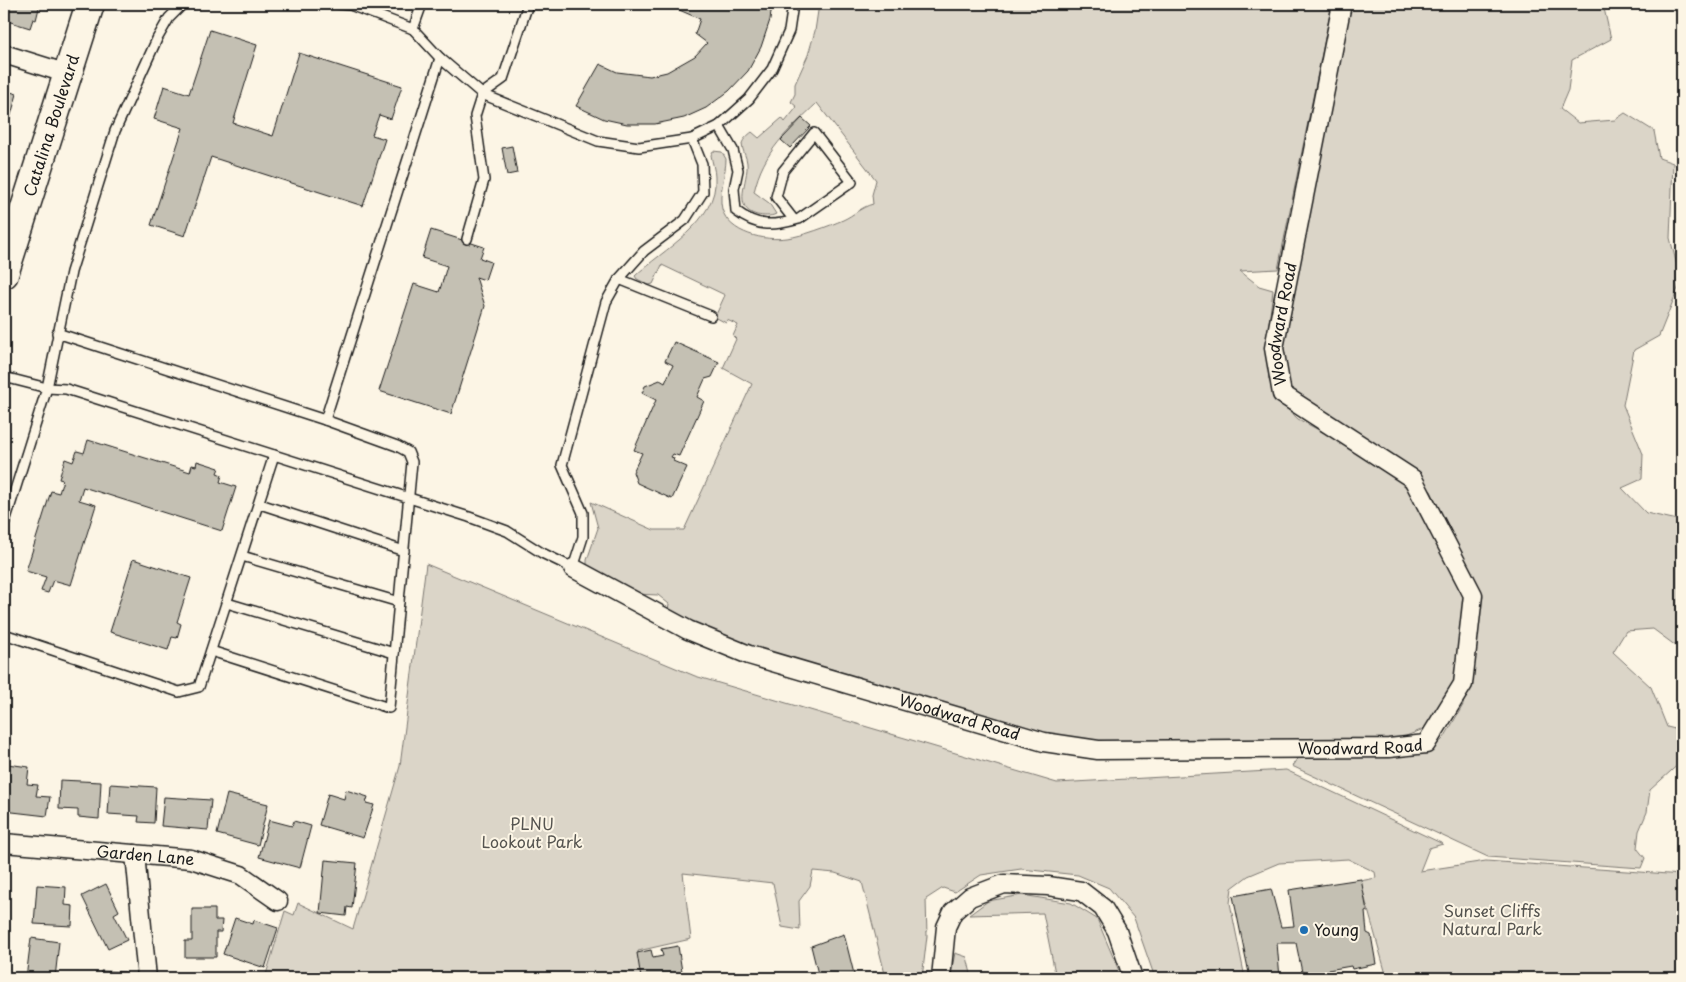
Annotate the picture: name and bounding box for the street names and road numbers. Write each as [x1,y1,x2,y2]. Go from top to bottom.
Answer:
street label: Catalina Boulevard [17,51,84,199]
street label: Woodward Road [1260,260,1302,388]
street label: Woodward Road [896,687,1023,745]
street label: Woodward Road [1298,731,1424,760]
street label: Garden Lane [96,838,196,870]

